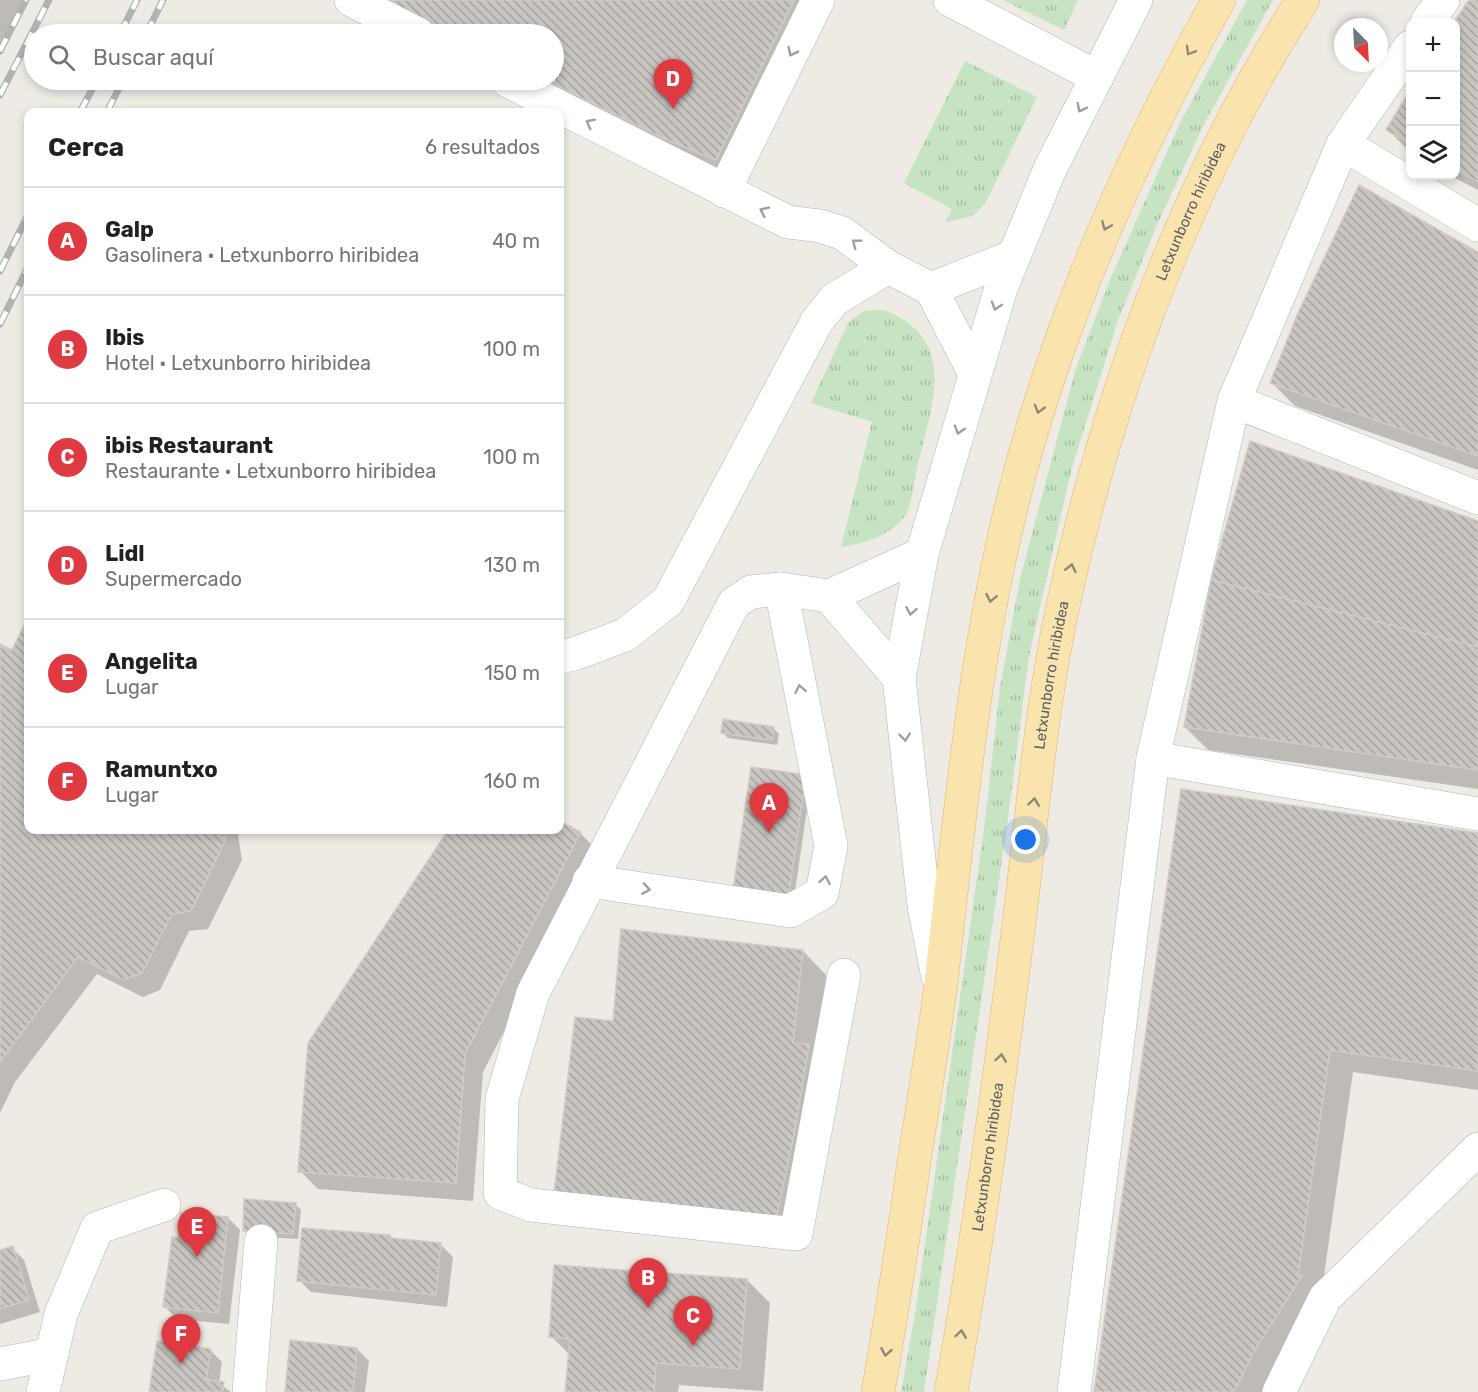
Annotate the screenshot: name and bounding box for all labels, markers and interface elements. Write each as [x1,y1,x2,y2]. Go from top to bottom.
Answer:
north arrow [1334,18,1388,72]
map controls [1406,18,1460,180]
button: + [1406,18,1460,72]
search box [24,24,564,90]
icon: search [45,41,78,74]
text: Buscar aquí [93,44,214,71]
one-way arrow [1186,45,1198,55]
one-way arrow [788,46,800,57]
pin: D [654,60,692,109]
button: − [1406,72,1460,126]
one-way arrow [1077,102,1088,113]
one-way arrow [585,118,596,130]
button: layers [1406,126,1460,180]
text: Cerca [48,132,124,163]
text: 6 resultados [425,135,540,159]
street label: Letxunborro hiribidea [1152,139,1230,283]
one-way arrow [759,206,770,218]
text: Galp [105,216,154,243]
one-way arrow [1101,220,1113,231]
text: A [60,229,75,253]
text: 40 m [492,229,540,253]
one-way arrow [851,239,862,250]
text: Gasolinera · Letxunborro hiribidea [105,243,419,267]
one-way arrow [991,300,1003,311]
text: Ibis [105,324,144,351]
text: B [60,337,75,361]
text: 100 m [483,337,540,361]
text: Hotel · Letxunborro hiribidea [105,351,371,375]
one-way arrow [1034,404,1046,414]
one-way arrow [954,424,966,435]
text: ibis Restaurant [105,432,273,459]
text: C [60,445,75,469]
text: 100 m [483,445,540,469]
text: Restaurante · Letxunborro hiribidea [105,459,436,483]
text: Lidl [105,540,145,567]
text: D [60,553,75,577]
text: 130 m [484,553,540,577]
one-way arrow [1064,564,1077,574]
text: Supermercado [105,567,242,591]
one-way arrow [985,593,998,603]
street label: Letxunborro hiribidea [1030,599,1073,750]
one-way arrow [905,606,918,616]
text: Angelita [105,648,198,675]
text: E [61,661,74,685]
text: 150 m [484,661,540,685]
text: Lugar [105,675,159,699]
one-way arrow [794,684,807,694]
one-way arrow [899,732,911,741]
text: Ramuntxo [105,756,218,783]
text: F [61,769,74,793]
text: 160 m [484,769,540,793]
text: Lugar [105,783,159,807]
pin: A [750,784,788,833]
one-way arrow [1027,798,1039,807]
your location [1011,825,1040,854]
one-way arrow [818,875,830,885]
one-way arrow [642,882,651,894]
one-way arrow [995,1054,1007,1063]
street label: Letxunborro hiribidea [968,1081,1007,1233]
pin: E [178,1208,216,1257]
pin: B [628,1258,668,1308]
pin: C [674,1296,712,1346]
pin: F [162,1314,201,1364]
one-way arrow [955,1330,967,1339]
one-way arrow [880,1347,892,1356]

